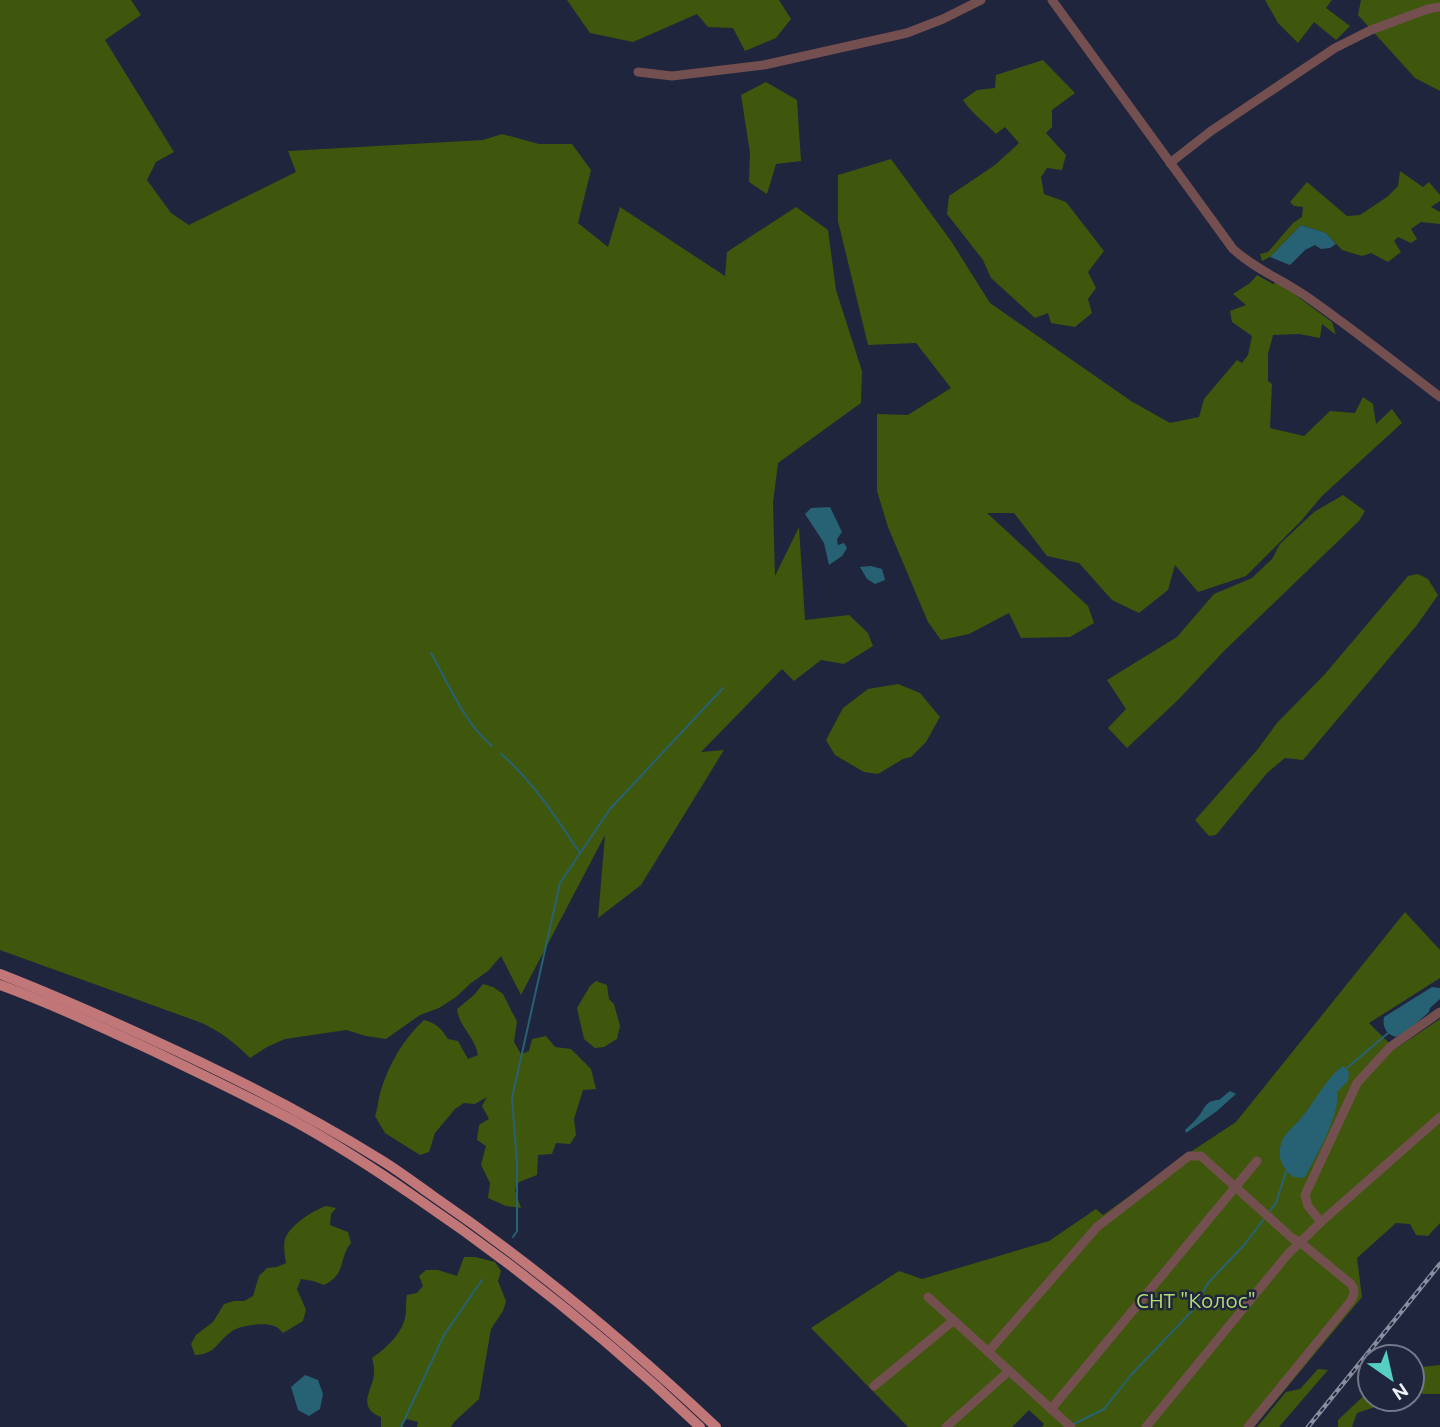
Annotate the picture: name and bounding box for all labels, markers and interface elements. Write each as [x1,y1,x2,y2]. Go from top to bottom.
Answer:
park label: СНТ "Колос" [1136,1288,1256,1312]
north arrow [1356,1343,1426,1413]
text: N [1388,1379,1413,1405]

